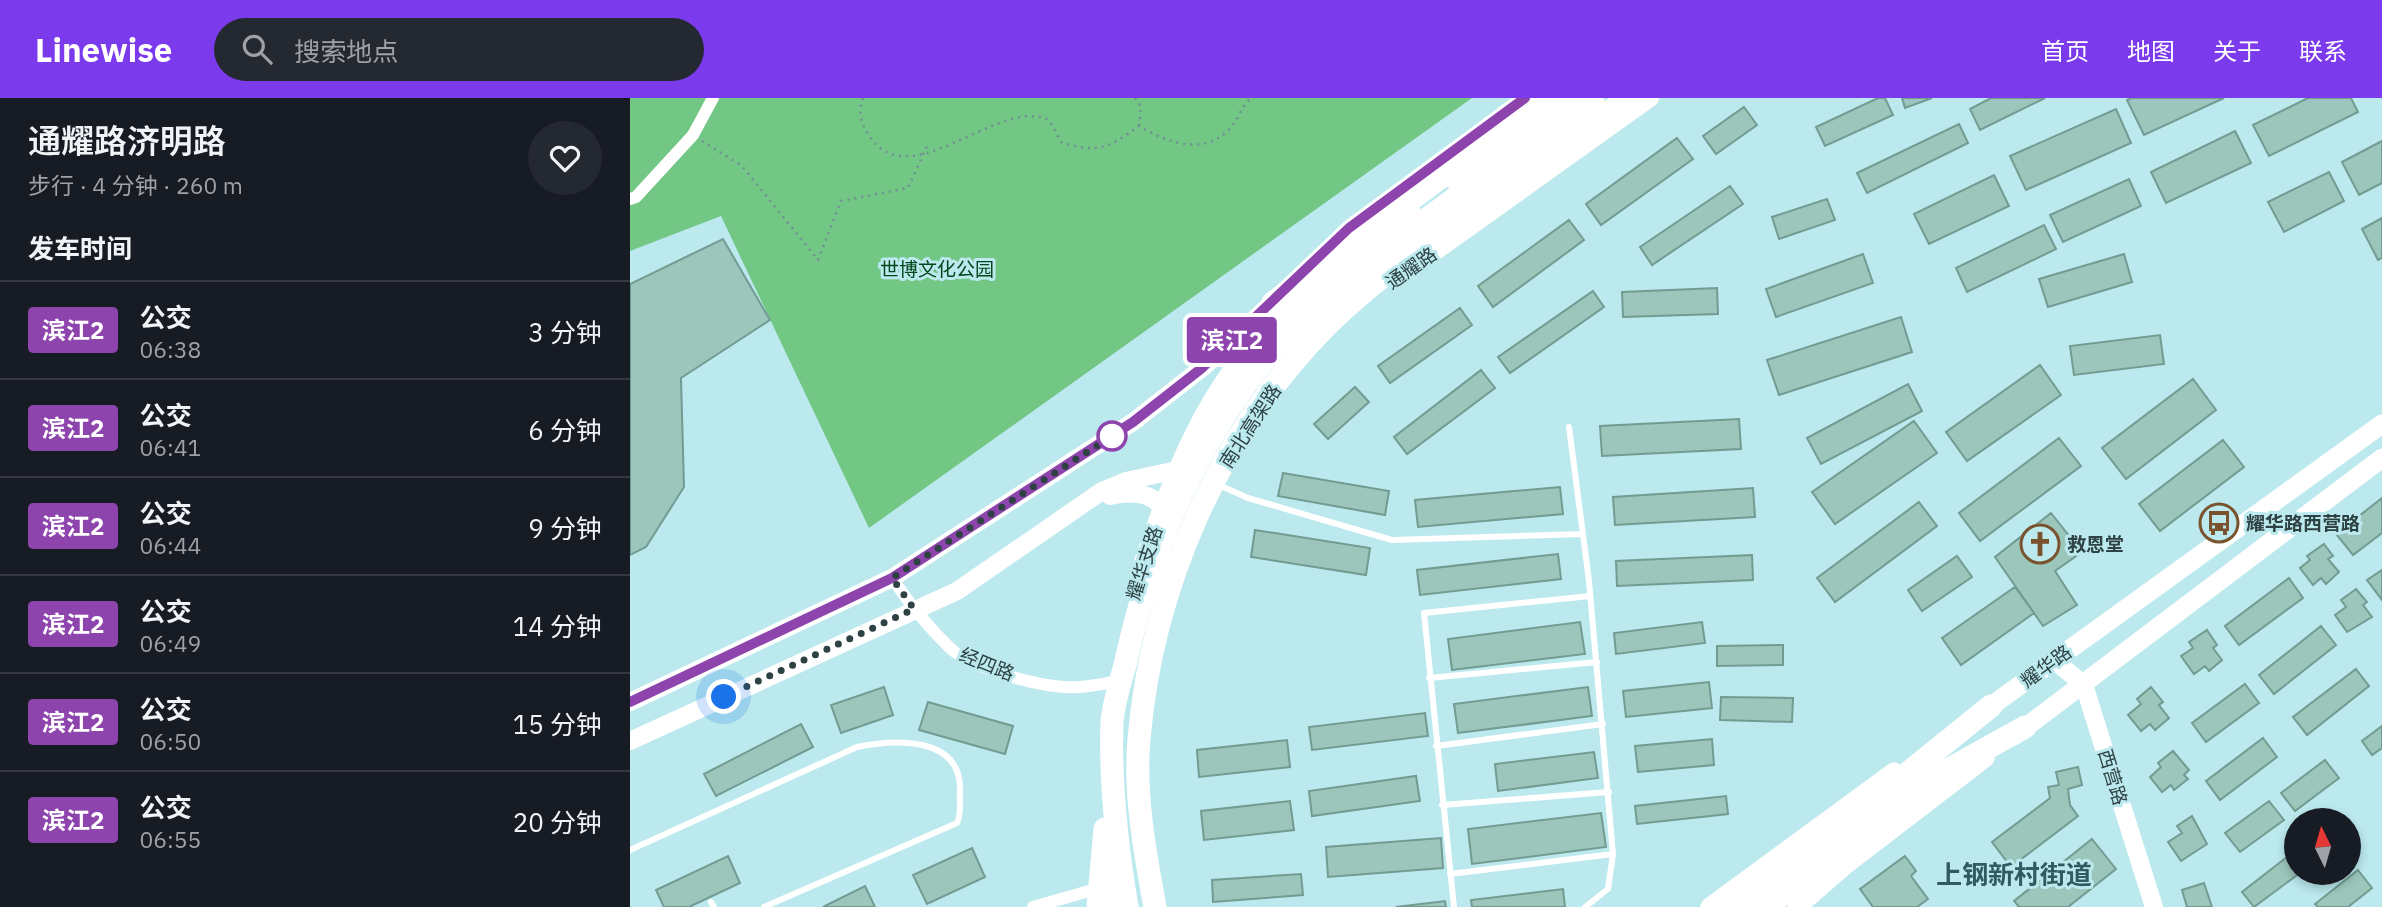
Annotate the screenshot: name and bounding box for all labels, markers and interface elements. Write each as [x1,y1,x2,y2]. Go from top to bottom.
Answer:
search box [214,18,704,81]
text: Linewise [35,28,172,71]
icon: search [238,30,276,68]
text: 搜索地点 [294,34,398,68]
text: 首页 [2041,35,2089,67]
text: 地图 [2127,35,2175,67]
text: 关于 [2213,35,2261,67]
text: 联系 [2299,35,2347,67]
text: 通耀路济明路 [28,119,226,162]
button: heart [528,121,602,195]
text: 步行 · 4 分钟 · 260 m [28,170,243,200]
text: 发车时间 [28,231,132,265]
street label: 通耀路 [1381,242,1441,294]
park label: 世博文化公园 [880,257,994,281]
text: 公交 [139,300,191,334]
text: 滨江2 [42,314,104,346]
text: 3 分钟 [528,315,602,349]
line badge: 滨江2 [1192,317,1272,363]
text: 滨江2 [1201,324,1263,356]
text: 06:38 [139,334,201,364]
street label: 南北高架路 [1214,380,1286,472]
text: 公交 [139,398,191,432]
text: 滨江2 [42,412,104,444]
text: 6 分钟 [528,413,602,447]
unlabelled marker [1097,421,1127,451]
text: 06:41 [139,432,201,462]
text: 公交 [139,496,191,530]
bus stop icon: 耀华路西营路 [2198,502,2240,544]
text: 滨江2 [42,510,104,542]
text: 9 分钟 [528,511,602,545]
place label: 耀华路西营路 [2246,511,2360,535]
street label: 耀华支路 [1121,523,1167,603]
church icon: 救恩堂 [2019,523,2061,565]
text: 06:44 [139,530,201,560]
place label: 救恩堂 [2067,532,2124,556]
text: 公交 [139,594,191,628]
text: 滨江2 [42,608,104,640]
text: 14 分钟 [513,609,602,643]
text: 06:49 [139,628,201,658]
street label: 耀华路 [2016,640,2076,692]
street label: 经四路 [956,642,1018,686]
your location [706,679,741,714]
text: 公交 [139,692,191,726]
text: 滨江2 [42,706,104,738]
text: 15 分钟 [513,707,602,741]
text: 06:50 [139,726,201,756]
street label: 西营路 [2093,746,2133,808]
text: 公交 [139,790,191,824]
text: 滨江2 [42,804,104,836]
text: 20 分钟 [513,805,602,839]
north arrow [2284,808,2361,886]
map controls [2284,808,2361,885]
text: 06:55 [139,824,201,854]
district label: 上钢新村街道 [1936,857,2092,891]

